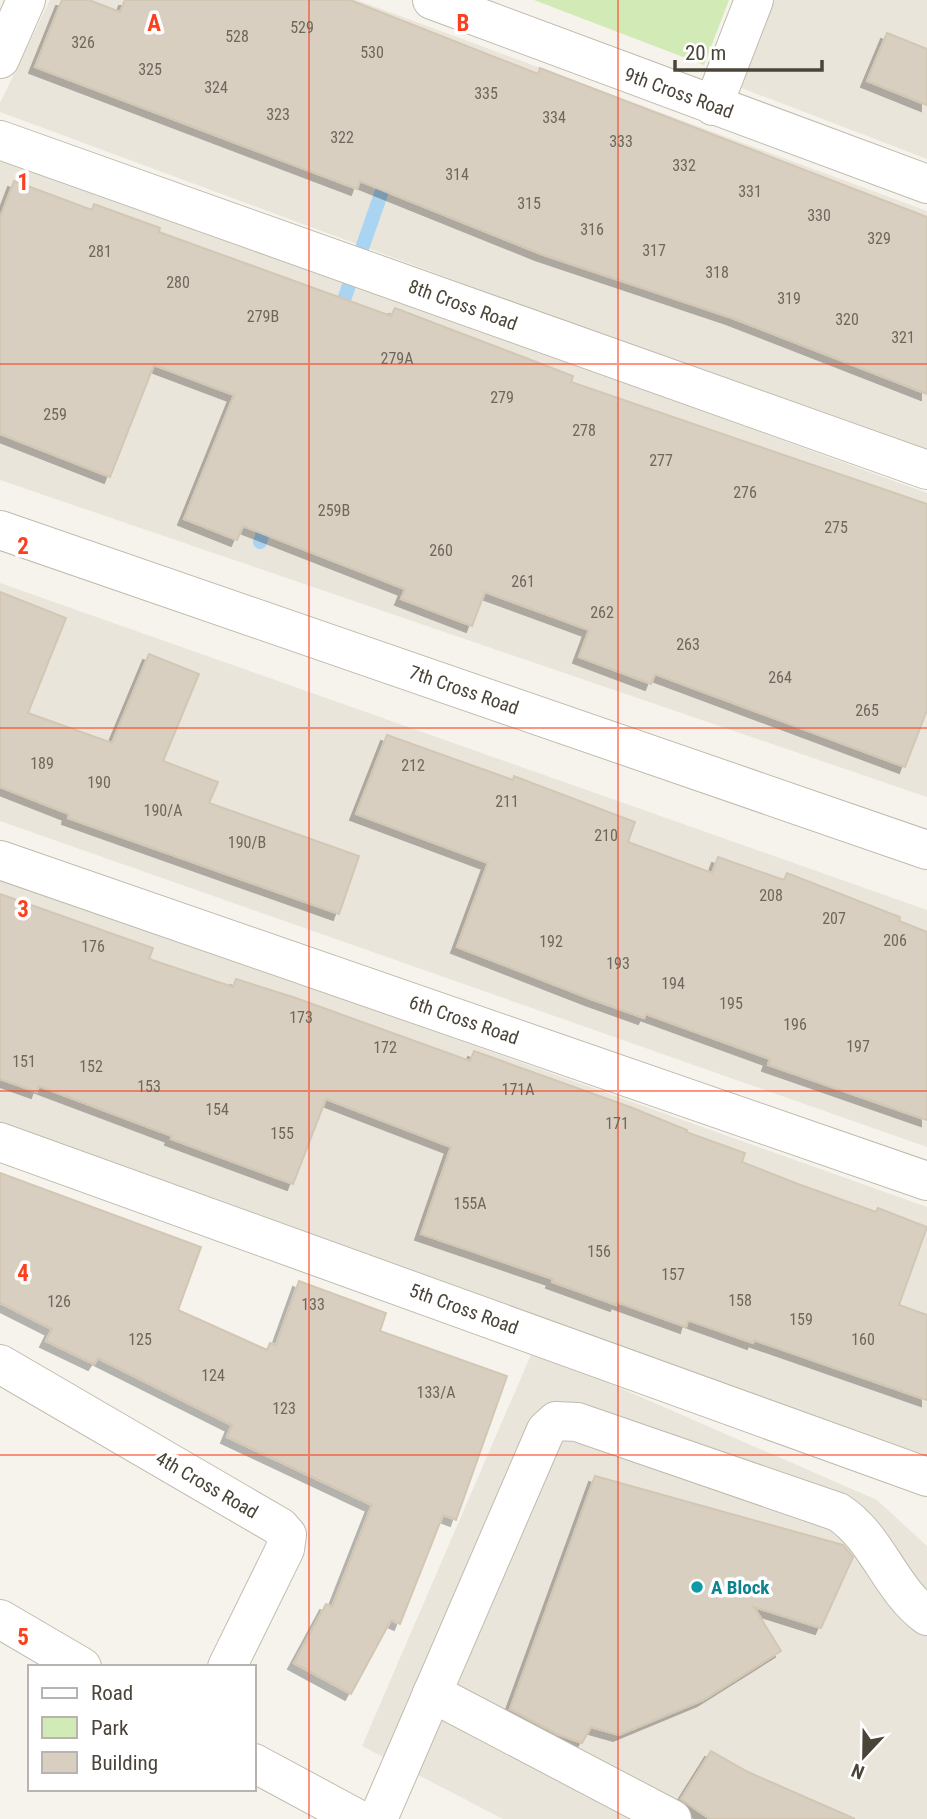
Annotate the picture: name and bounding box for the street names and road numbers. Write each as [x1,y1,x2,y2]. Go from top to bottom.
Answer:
street label: 9th Cross Road [621,63,737,123]
street label: 8th Cross Road [405,275,521,335]
street label: 7th Cross Road [406,661,522,719]
street label: 6th Cross Road [406,991,522,1049]
street label: 5th Cross Road [406,1279,522,1339]
street label: 4th Cross Road [152,1446,262,1524]

